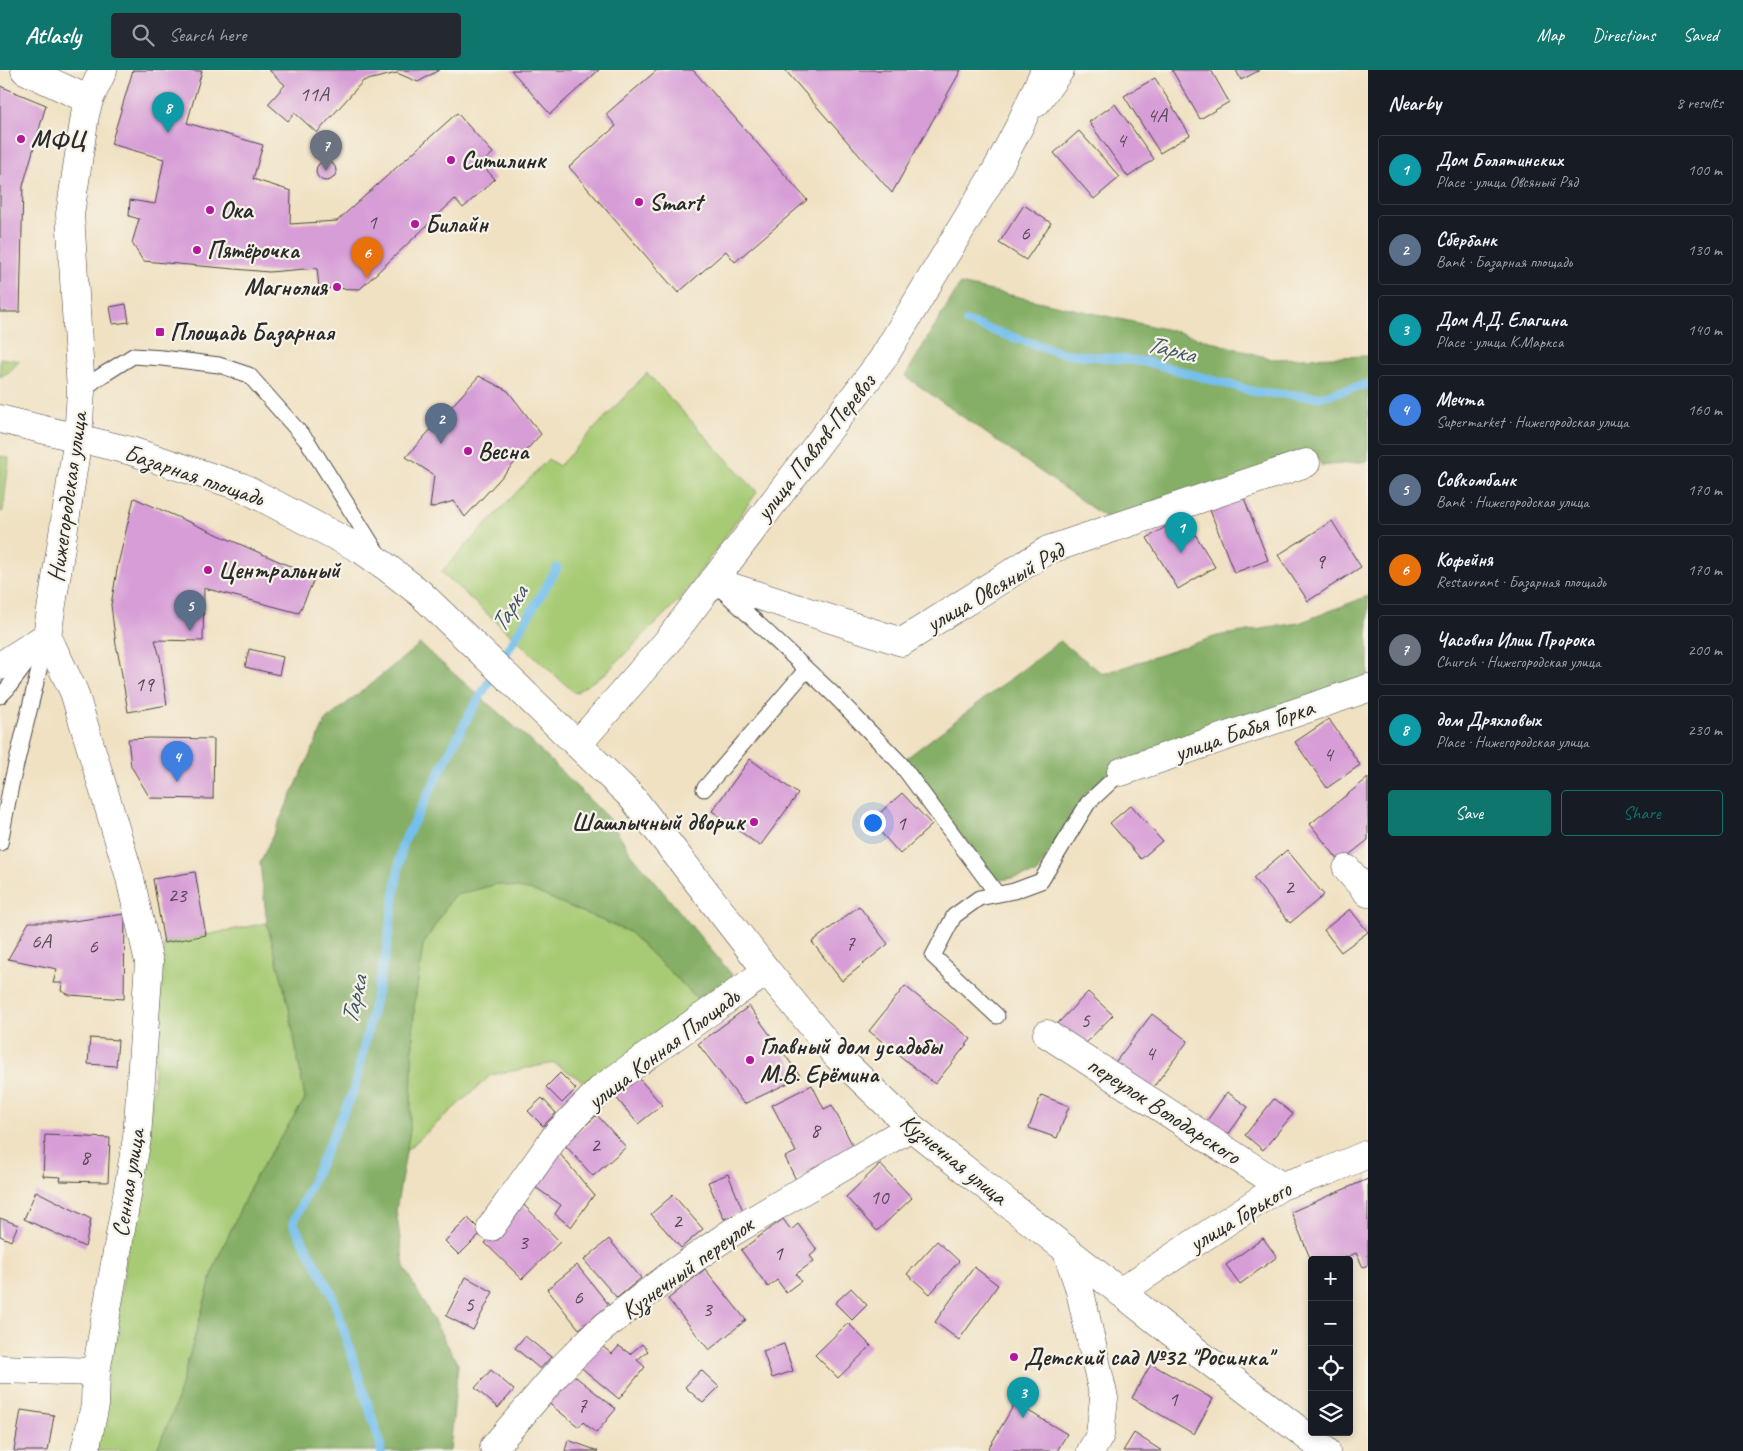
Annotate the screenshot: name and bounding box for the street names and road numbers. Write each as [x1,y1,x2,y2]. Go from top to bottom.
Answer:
street label: улица Павлов-Перевоз [747,366,883,528]
street label: Нижегородская улица [40,408,94,584]
street label: Базарная площадь [120,437,269,514]
street label: улица Овсяный Ряд [919,534,1072,640]
street label: улица Бабья Горка [1168,692,1319,769]
street label: улица Конная Площадь [579,981,746,1117]
street label: переулок Володарского [1082,1049,1248,1172]
street label: Кузнечная улица [894,1107,1015,1213]
street label: Сенная улица [105,1125,152,1239]
street label: улица Горького [1182,1173,1298,1259]
street label: Кузнечный переулок [615,1209,761,1327]

